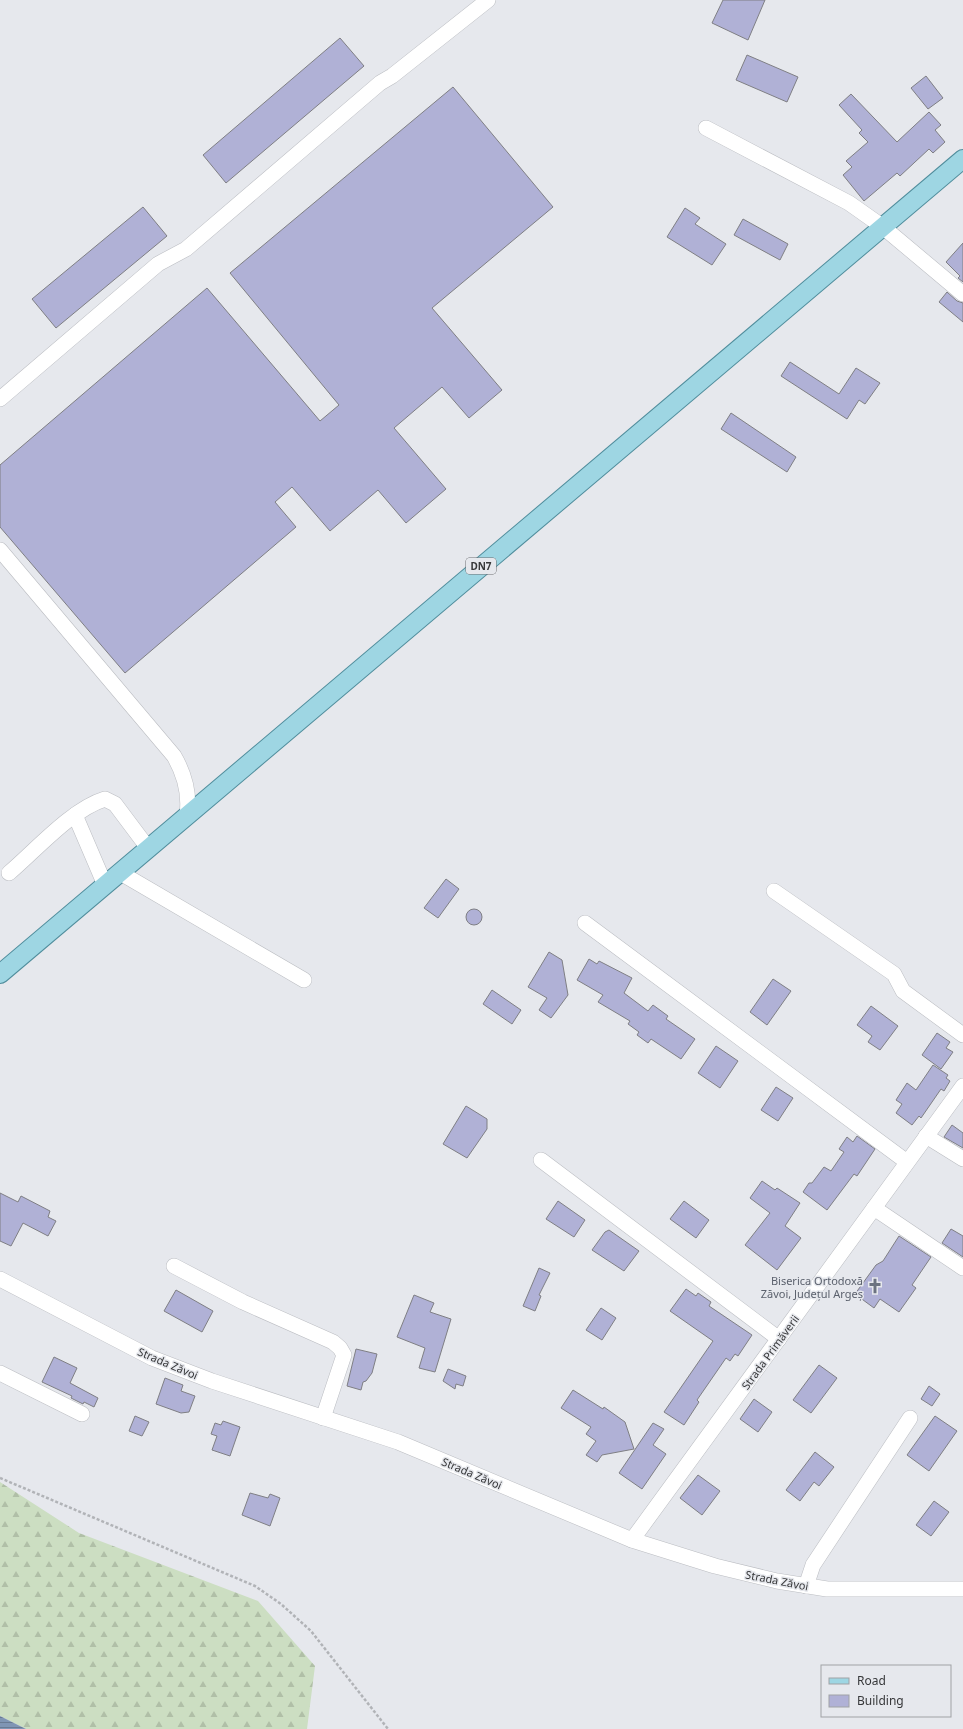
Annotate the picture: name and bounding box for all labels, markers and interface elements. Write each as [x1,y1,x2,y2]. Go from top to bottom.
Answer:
road number: DN7 [466,558,496,574]
place label: Biserica Ortodoxă Zăvoi, Județul Argeș [761,1273,863,1301]
church icon: Biserica Ortodoxă Zăvoi, Județul Argeș [866,1277,884,1295]
street label: Strada Primăverii [738,1312,802,1392]
street label: Strada Zăvoi [136,1344,200,1382]
street label: Strada Zăvoi [440,1454,504,1492]
street label: Strada Zăvoi [744,1567,810,1593]
legend [821,1665,951,1717]
text: Road [857,1672,886,1689]
text: Building [857,1692,904,1709]

